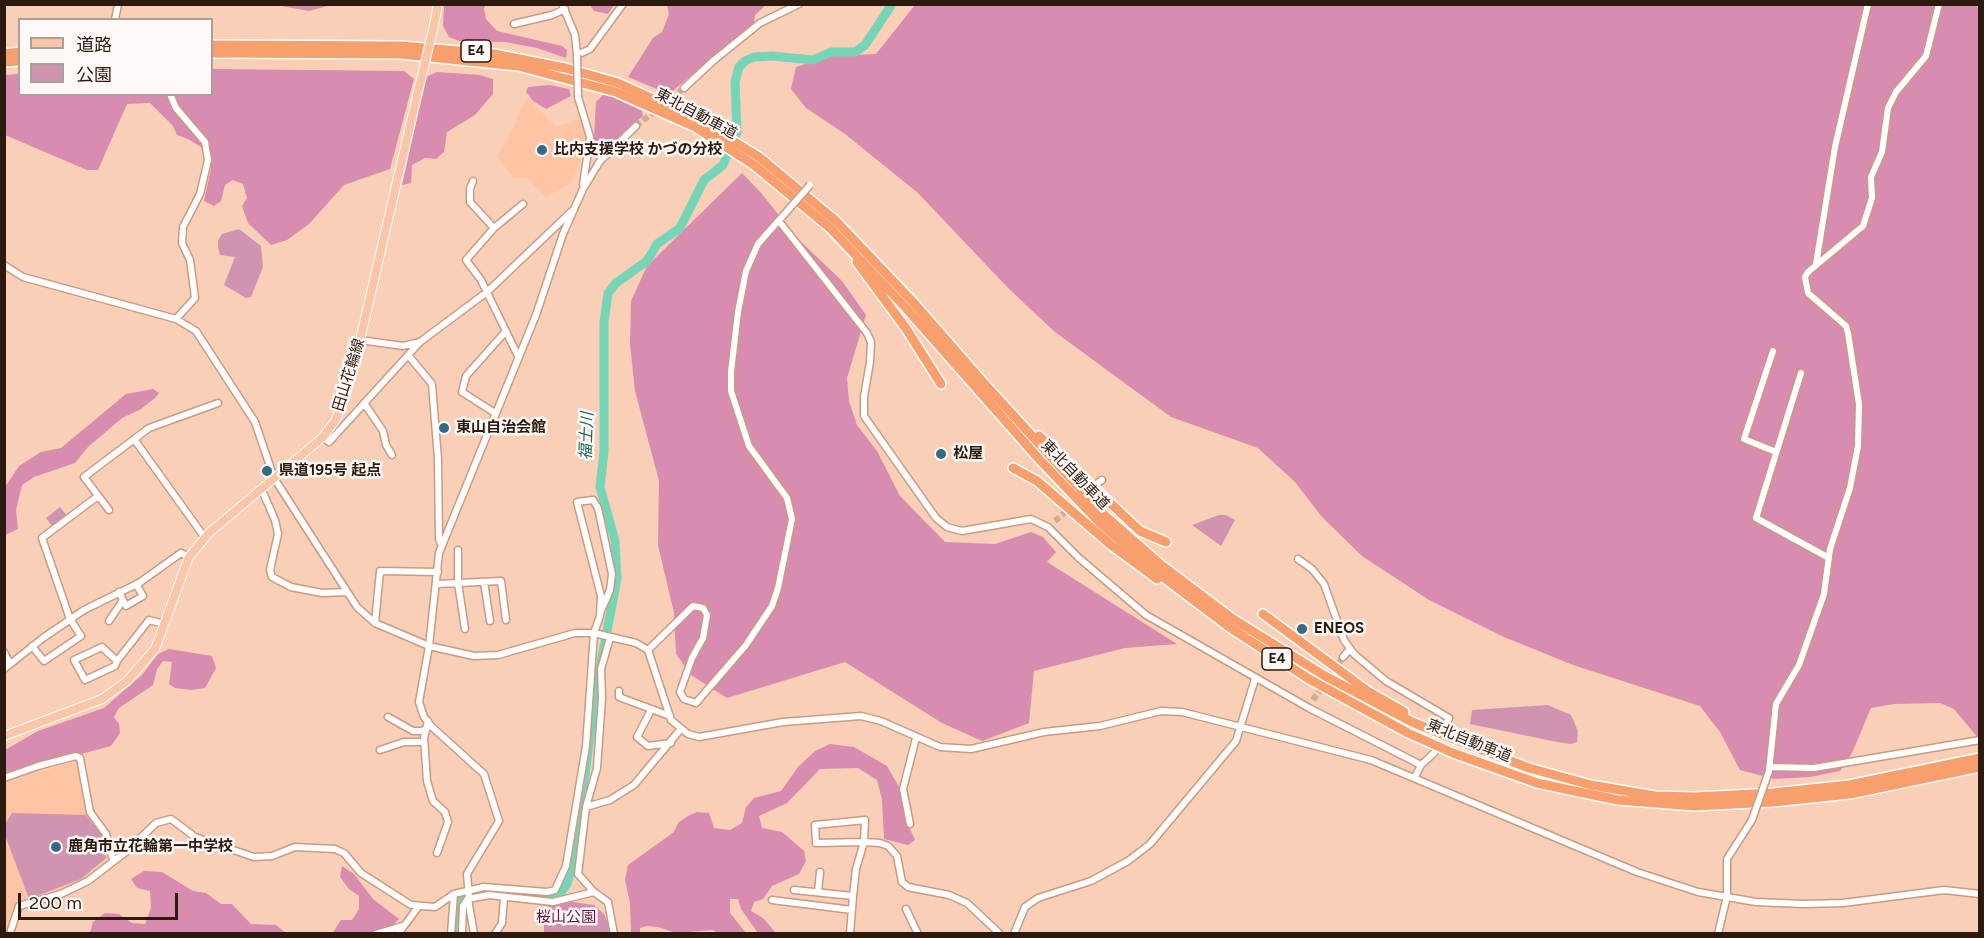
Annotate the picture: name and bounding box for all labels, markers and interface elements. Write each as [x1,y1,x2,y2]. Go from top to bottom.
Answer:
legend [18,18,213,96]
text: 道路 [76,34,112,56]
road number: E4 [461,40,491,62]
text: 公園 [76,64,112,86]
street label: 東北自動車道 [652,85,740,143]
place label: 比内支援学校 かづの分校 [554,141,723,159]
marker: 比内支援学校 かづの分校 [535,143,549,157]
street label: 田山花輪線 [329,337,369,413]
water label: 福士川 [577,412,597,460]
place label: 東山自治会館 [456,419,546,437]
marker: 東山自治会館 [437,421,451,435]
street label: 東北自動車道 [1037,436,1113,514]
place label: 松屋 [953,445,983,463]
marker: 松屋 [934,447,948,461]
place label: 県道195号 起点 [279,462,381,480]
marker: 県道195号 起点 [260,464,274,478]
place label: ENEOS [1314,620,1364,638]
marker: ENEOS [1295,622,1309,636]
road number: E4 [1262,648,1292,670]
street label: 東北自動車道 [1424,716,1514,766]
place label: 鹿角市立花輪第一中学校 [68,838,233,856]
marker: 鹿角市立花輪第一中学校 [49,840,63,854]
scale bar [21,881,182,919]
text: 200 m [29,892,82,914]
park label: 桜山公園 [536,909,596,927]

